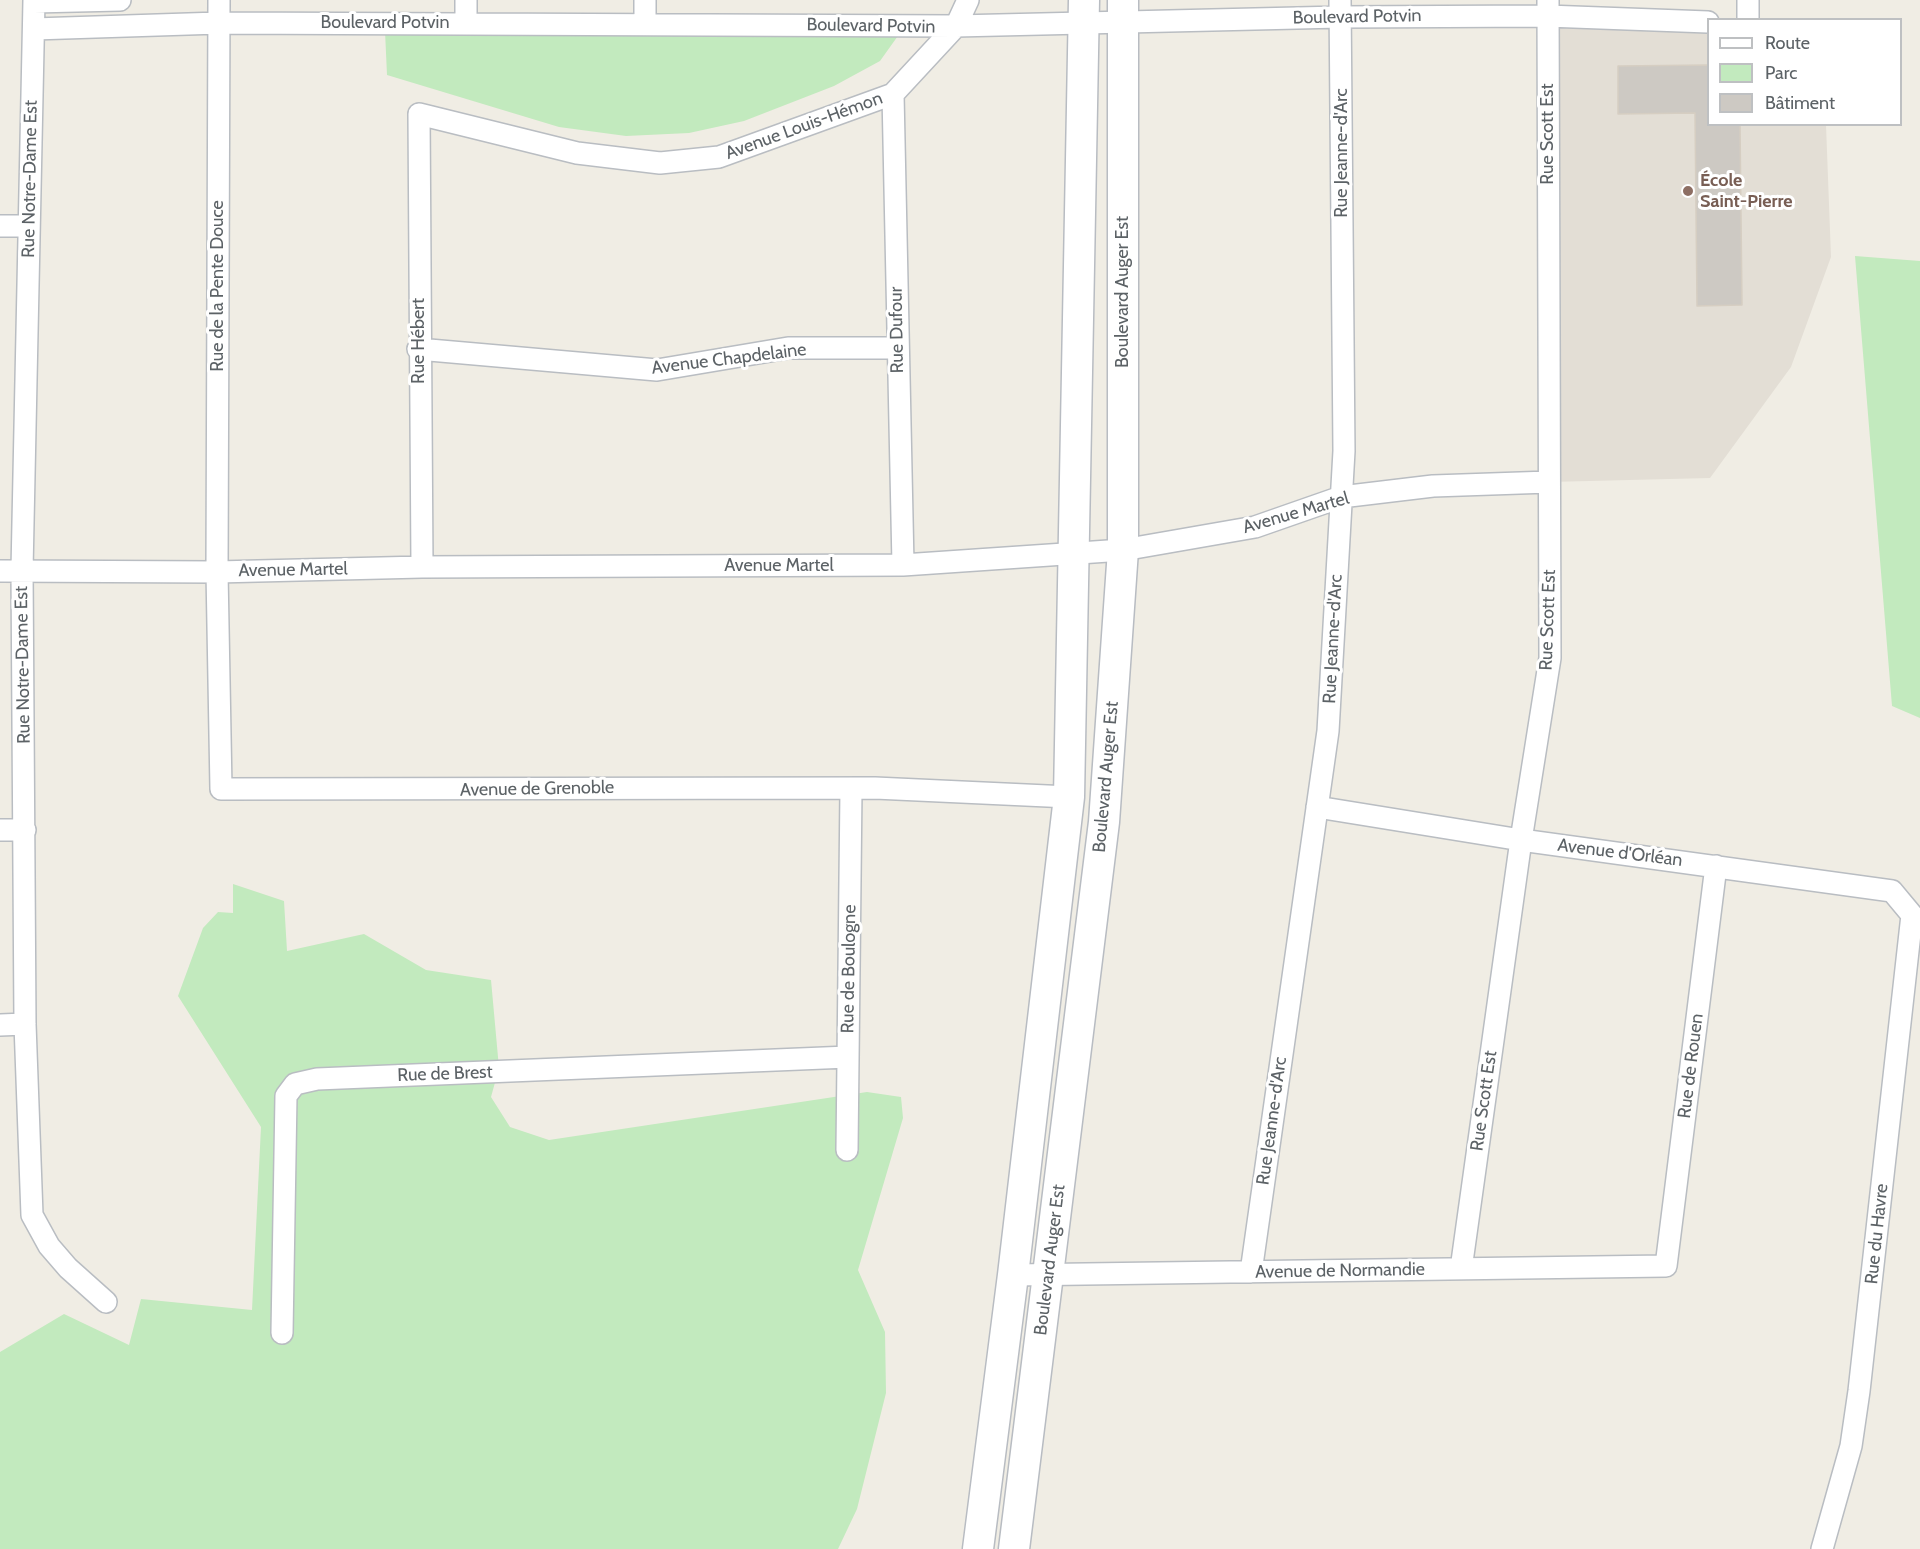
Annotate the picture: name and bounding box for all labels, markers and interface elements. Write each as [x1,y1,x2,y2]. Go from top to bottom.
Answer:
street label: Boulevard Potvin [1292,5,1422,29]
street label: Boulevard Potvin [321,12,449,34]
street label: Boulevard Potvin [806,14,936,38]
legend [1707,18,1902,126]
text: Route [1765,32,1810,54]
text: Parc [1765,62,1797,84]
street label: Rue Scott Est [1537,83,1559,185]
street label: Avenue Louis-Hémon [722,88,886,164]
street label: Rue Jeanne-d'Arc [1331,88,1353,218]
text: Bâtiment [1765,92,1835,114]
street label: Rue Notre-Dame Est [18,100,42,258]
place label: École Saint-Pierre [1700,170,1792,213]
marker: École Saint-Pierre [1681,184,1695,198]
street label: Rue de la Pente Douce [207,200,229,372]
street label: Boulevard Auger Est [1112,216,1134,368]
street label: Rue Dufour [885,287,909,373]
street label: Rue Hébert [408,298,430,384]
street label: Avenue Chapdelaine [650,339,808,379]
street label: Avenue Martel [1240,488,1352,538]
street label: Avenue Martel [724,555,834,577]
street label: Avenue Martel [238,558,348,582]
street label: Rue Scott Est [1535,569,1561,671]
street label: Rue Jeanne-d'Arc [1319,574,1347,704]
street label: Rue Notre-Dame Est [11,586,35,744]
street label: Boulevard Auger Est [1089,700,1123,854]
street label: Avenue de Grenoble [460,777,614,801]
street label: Avenue d'Orléan [1556,835,1684,871]
street label: Rue de Boulogne [837,904,861,1034]
street label: Rue de Rouen [1674,1012,1708,1120]
street label: Rue Scott Est [1466,1049,1502,1153]
street label: Rue Jeanne-d'Arc [1252,1055,1292,1187]
street label: Rue de Brest [397,1062,493,1086]
street label: Boulevard Auger Est [1030,1183,1070,1337]
street label: Rue du Havre [1861,1183,1893,1285]
street label: Avenue de Normandie [1255,1259,1425,1283]

